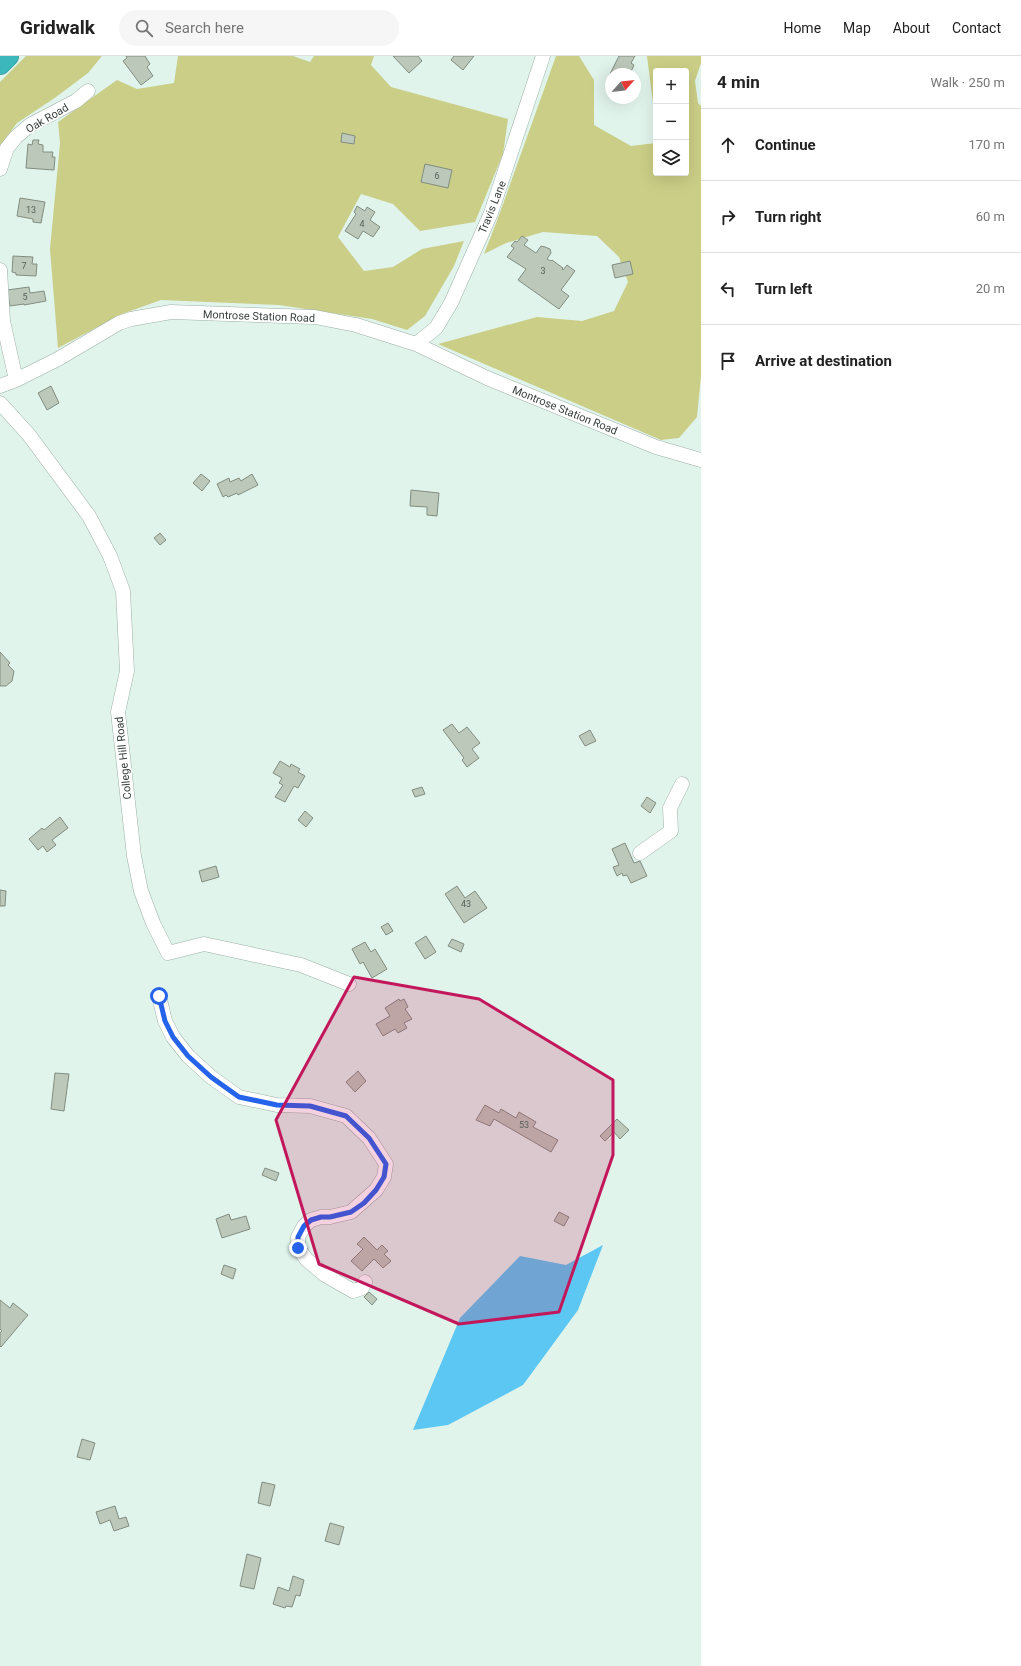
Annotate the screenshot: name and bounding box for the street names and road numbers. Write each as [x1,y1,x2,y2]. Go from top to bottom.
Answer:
street label: Oak Road [24,101,71,136]
street label: Travis Lane [476,179,509,235]
street label: Montrose Station Road [203,308,315,325]
street label: Montrose Station Road [510,383,619,438]
street label: College Hill Road [113,716,134,800]

